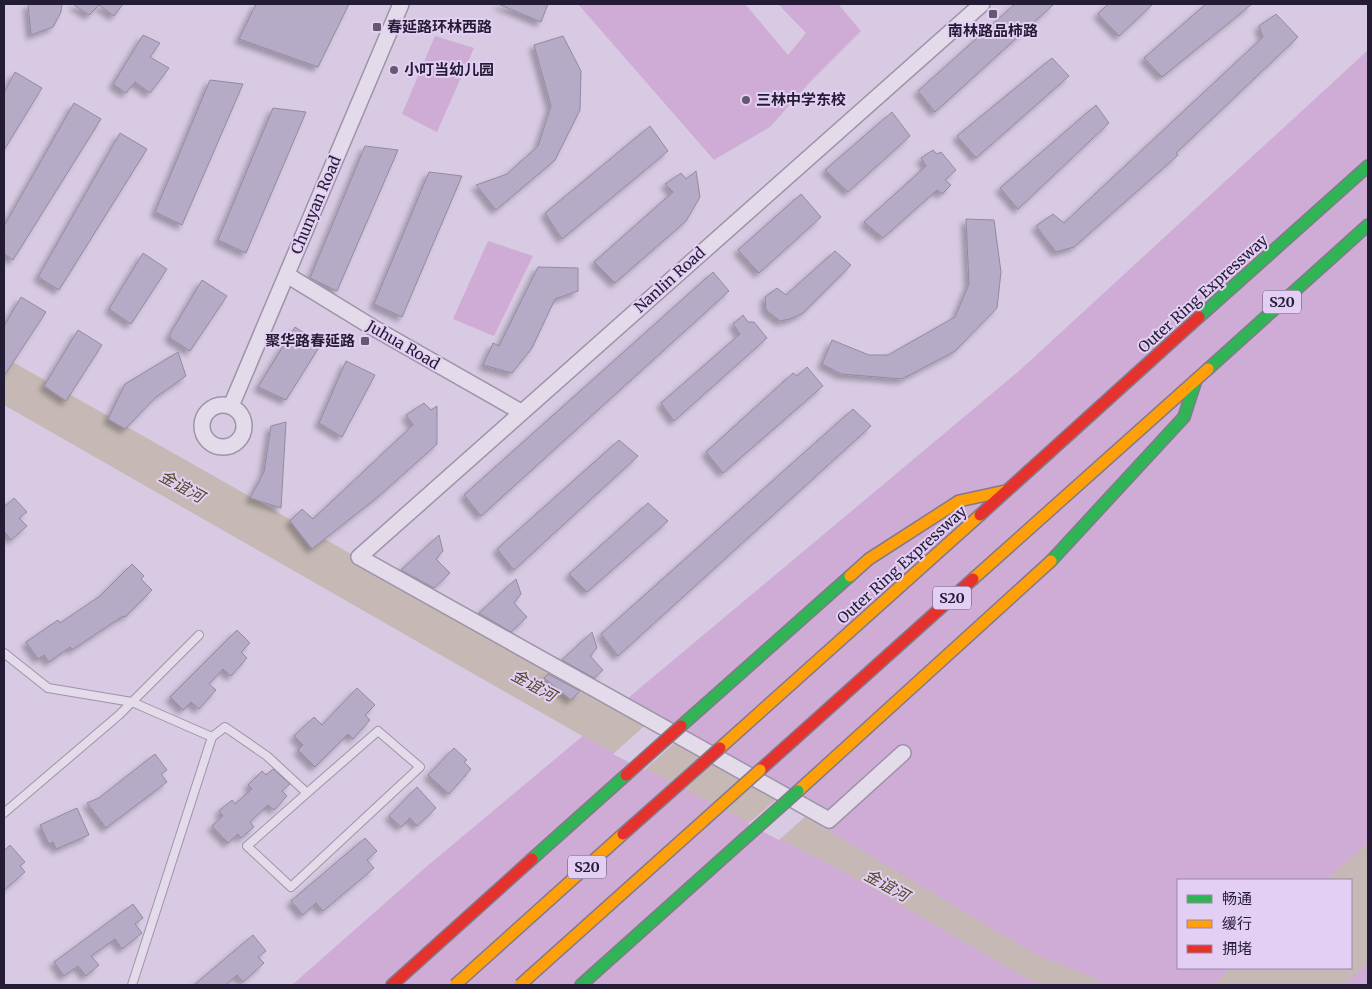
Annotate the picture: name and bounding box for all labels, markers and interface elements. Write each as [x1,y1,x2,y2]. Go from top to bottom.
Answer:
marker: 南林路品柿路 [987,8,999,20]
place label: 春延路环林西路 [387,17,492,36]
marker: 春延路环林西路 [371,21,383,33]
place label: 南林路品柿路 [948,21,1038,40]
place label: 小叮当幼儿园 [404,60,494,79]
marker: 小叮当幼儿园 [388,64,400,76]
place label: 三林中学东校 [756,90,846,109]
marker: 三林中学东校 [740,94,752,106]
street label: Chunyan Road [286,153,345,257]
street label: Outer Ring Expressway [1134,230,1272,357]
street label: Nanlin Road [630,243,709,316]
road number: S20 [1263,290,1301,314]
street label: Juhua Road [362,316,443,373]
place label: 聚华路春延路 [265,331,355,350]
marker: 聚华路春延路 [359,335,371,347]
water label: 金谊河 [156,466,210,508]
street label: Outer Ring Expressway [833,501,971,628]
road number: S20 [933,586,971,610]
water label: 金谊河 [508,665,562,707]
road number: S20 [568,856,606,879]
water label: 金谊河 [861,865,915,907]
legend [1177,879,1352,969]
text: 畅通 [1222,889,1252,908]
text: 缓行 [1222,914,1252,933]
text: 拥堵 [1222,939,1252,958]

